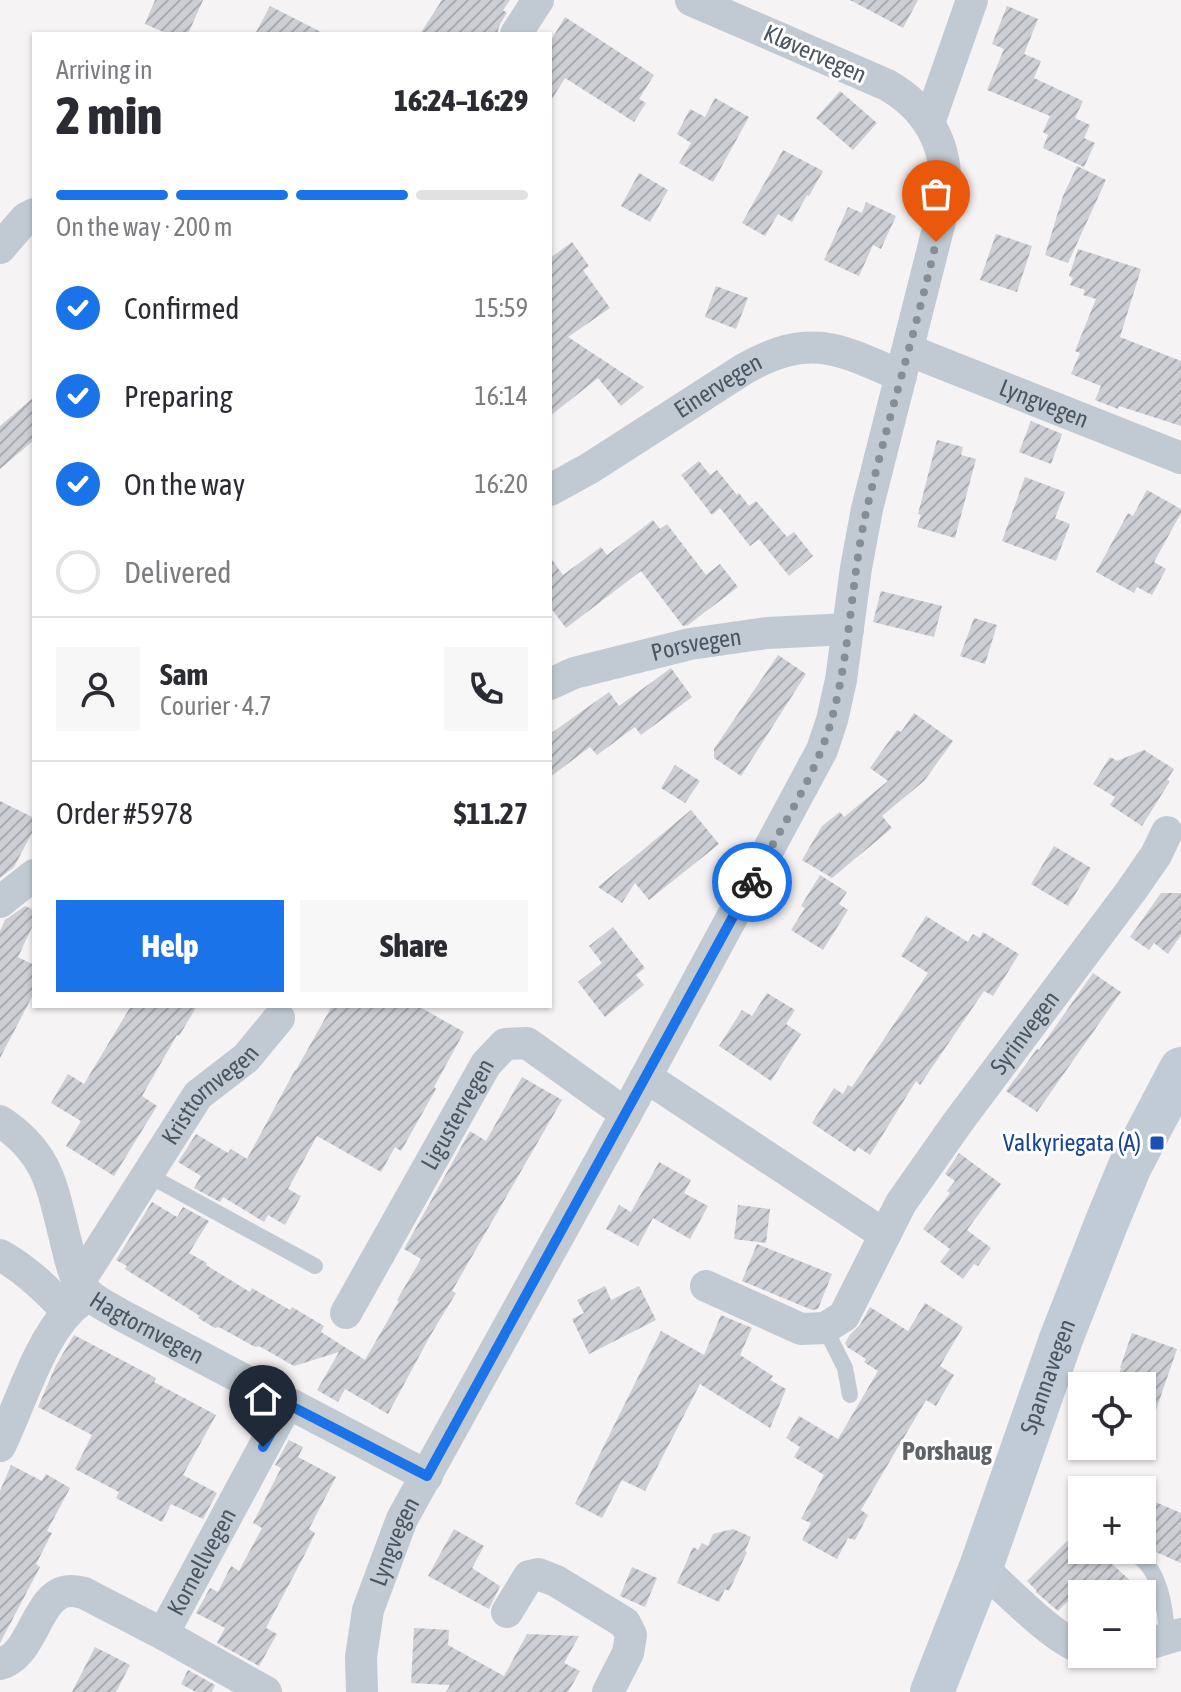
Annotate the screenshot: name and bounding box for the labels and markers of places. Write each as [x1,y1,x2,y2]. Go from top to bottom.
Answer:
pin [902,160,970,242]
place label: Valkyriegata (A) [1003,1129,1141,1156]
marker: Valkyriegata (A) [1148,1134,1166,1152]
pin [229,1365,297,1447]

